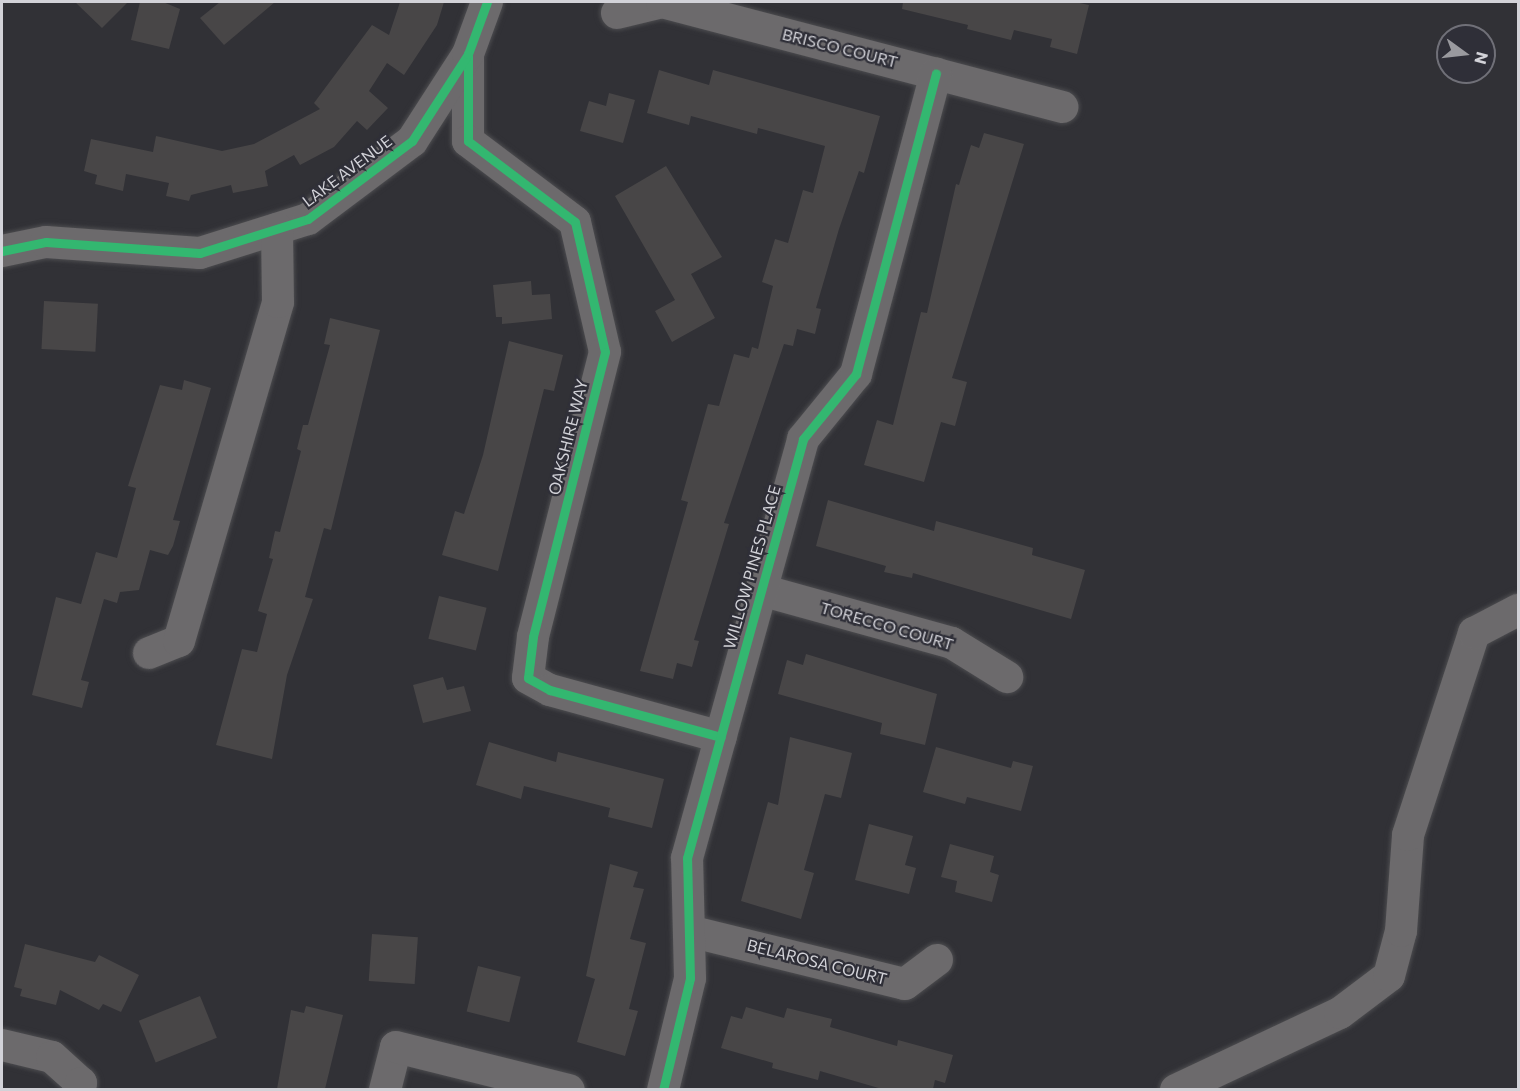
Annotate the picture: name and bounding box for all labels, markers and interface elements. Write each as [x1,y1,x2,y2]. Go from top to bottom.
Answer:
street label: BRISCO COURT [780,24,900,72]
north arrow [1436,24,1496,84]
text: N [1471,50,1493,67]
street label: LAKE AVENUE [298,131,396,211]
street label: OAKSHIRE WAY [544,377,592,497]
street label: WILLOW PINES PLACE [719,483,785,651]
street label: TORECCO COURT [818,598,956,654]
street label: BELAROSA COURT [745,935,889,989]

